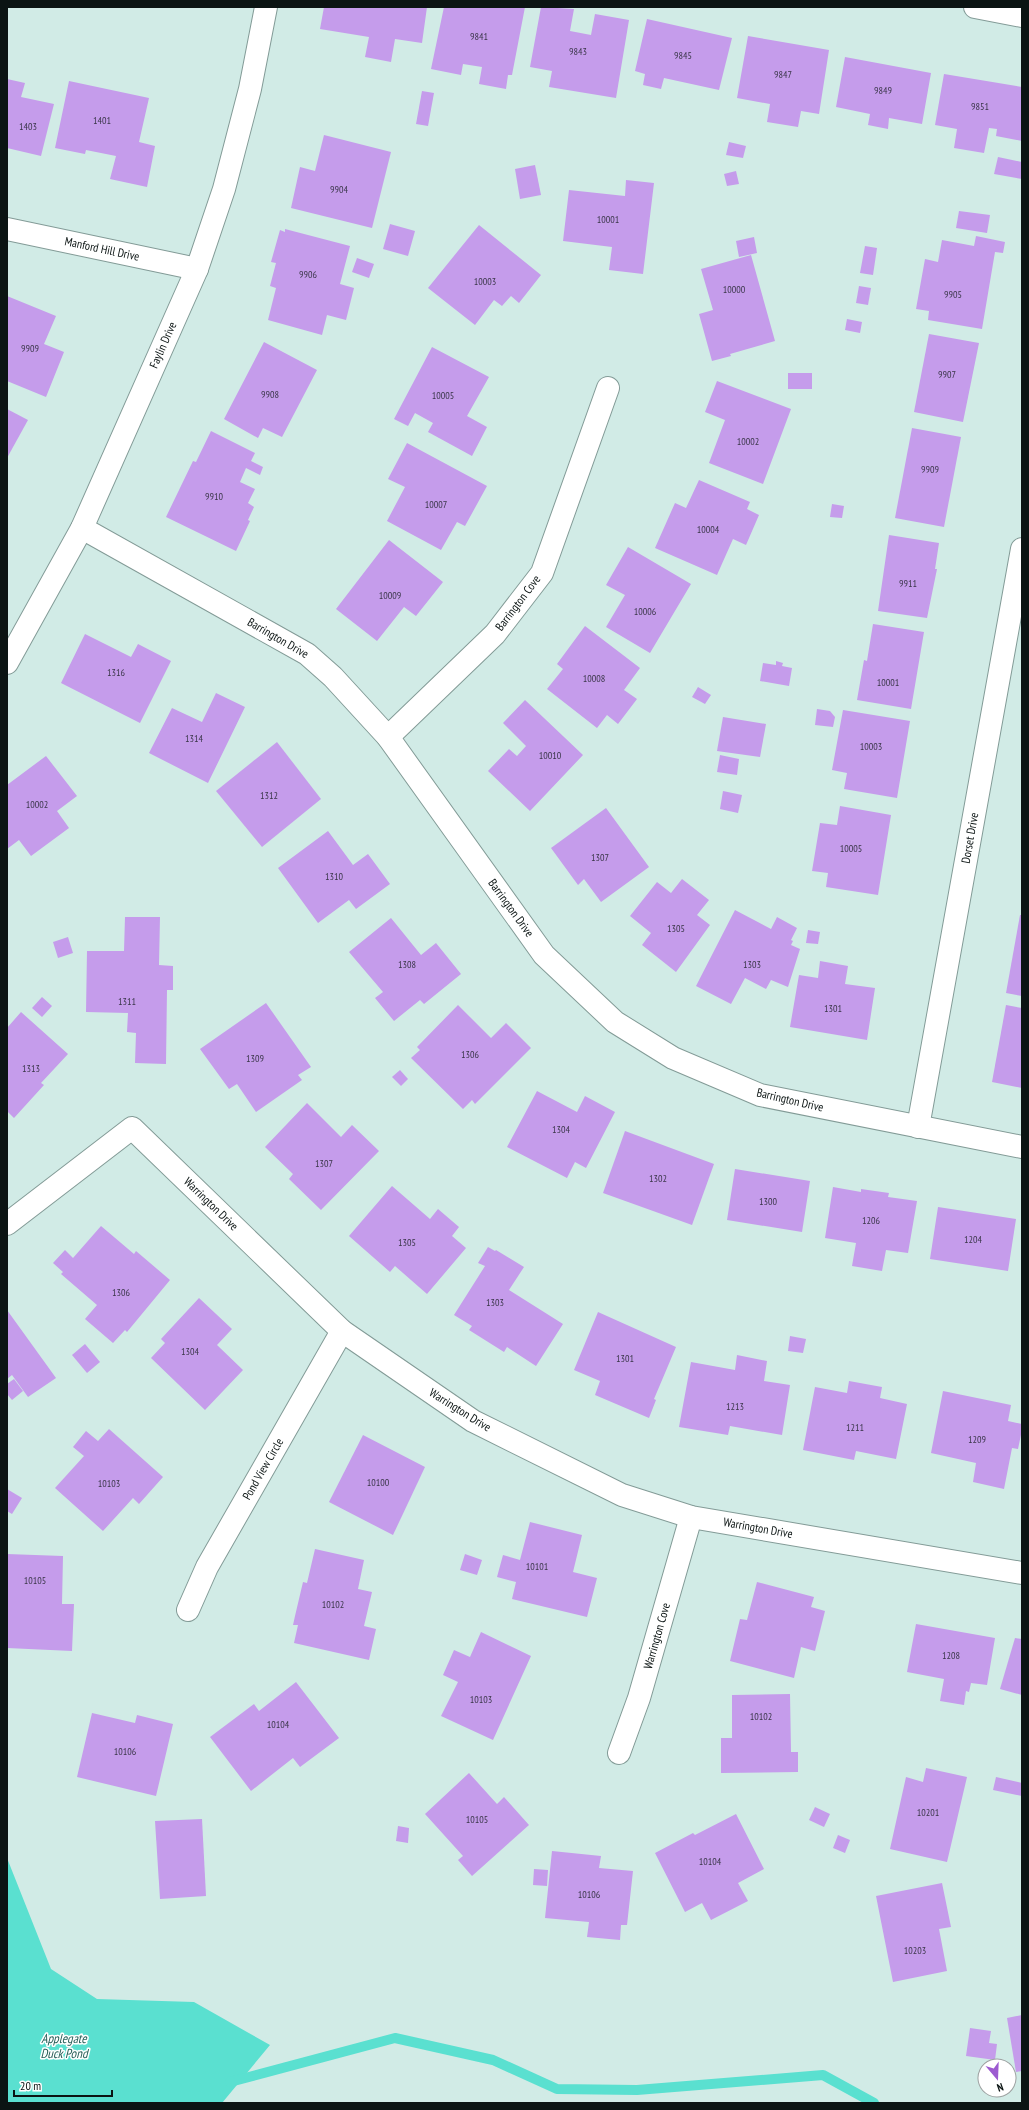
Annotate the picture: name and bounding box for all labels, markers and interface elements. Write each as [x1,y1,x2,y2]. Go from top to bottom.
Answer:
house number: 9841 [470,30,488,43]
house number: 9843 [569,45,587,58]
house number: 9845 [674,49,692,62]
house number: 9847 [774,68,792,81]
house number: 9849 [874,84,892,97]
house number: 9851 [971,100,989,113]
house number: 1401 [93,114,111,127]
house number: 1403 [19,120,37,133]
house number: 9904 [330,183,349,196]
house number: 10001 [597,213,619,226]
street label: Manford Hill Drive [63,233,141,264]
house number: 9906 [299,268,318,281]
house number: 10003 [474,275,496,288]
house number: 10000 [723,283,746,296]
house number: 9905 [944,288,962,301]
street label: Faylin Drive [146,319,179,370]
house number: 9909 [21,342,39,355]
house number: 9907 [938,368,956,381]
house number: 9908 [261,388,279,401]
house number: 10005 [432,389,454,402]
house number: 10002 [737,435,759,448]
house number: 9909 [921,463,939,476]
house number: 9910 [205,490,224,503]
house number: 10007 [425,498,447,511]
house number: 10004 [697,523,720,536]
street label: Barrington Cove [492,572,544,634]
house number: 9911 [899,577,917,590]
house number: 10009 [379,589,401,602]
house number: 10006 [634,605,657,618]
street label: Barrington Drive [245,614,312,661]
house number: 1316 [107,666,126,679]
house number: 10008 [583,672,605,685]
house number: 10001 [877,676,899,689]
house number: 1314 [185,732,204,745]
house number: 10003 [860,740,882,753]
house number: 10010 [539,749,562,762]
house number: 1312 [260,789,278,802]
house number: 10002 [26,798,48,811]
street label: Dorset Drive [958,811,981,865]
house number: 10005 [840,842,862,855]
house number: 1307 [591,851,609,864]
house number: 1310 [325,870,344,883]
street label: Barrington Drive [485,876,538,940]
house number: 1305 [667,922,685,935]
house number: 1308 [398,958,416,971]
house number: 1303 [743,958,761,971]
house number: 1311 [118,995,136,1008]
house number: 1301 [824,1002,842,1015]
house number: 1306 [461,1048,480,1061]
house number: 1309 [246,1052,264,1065]
house number: 1313 [22,1062,40,1075]
street label: Barrington Drive [755,1085,825,1114]
house number: 1304 [552,1123,571,1136]
house number: 1307 [315,1157,333,1170]
house number: 1302 [649,1172,667,1185]
street label: Warrington Drive [181,1174,242,1233]
house number: 1300 [759,1195,778,1208]
house number: 1206 [862,1214,881,1227]
house number: 1204 [964,1233,983,1246]
house number: 1305 [398,1236,416,1249]
house number: 1306 [112,1286,131,1299]
house number: 1303 [486,1296,504,1309]
house number: 1304 [181,1345,200,1358]
house number: 1301 [616,1352,634,1365]
street label: Warrington Drive [427,1385,494,1435]
house number: 1213 [726,1400,744,1413]
house number: 1211 [846,1421,864,1434]
house number: 1209 [968,1433,986,1446]
street label: Pond View Circle [239,1435,286,1502]
house number: 10100 [367,1476,390,1489]
house number: 10103 [98,1477,120,1490]
street label: Warrington Drive [722,1514,794,1541]
house number: 10101 [526,1560,548,1573]
house number: 10105 [24,1574,46,1587]
house number: 10102 [322,1598,344,1611]
street label: Warrington Cove [640,1601,673,1671]
house number: 1208 [942,1649,960,1662]
house number: 10103 [470,1693,492,1706]
house number: 10102 [750,1710,772,1723]
house number: 10104 [267,1718,290,1731]
house number: 10106 [114,1745,137,1758]
house number: 10201 [917,1806,939,1819]
house number: 10105 [466,1813,488,1826]
house number: 10104 [699,1855,722,1868]
house number: 10106 [578,1888,601,1901]
house number: 10203 [904,1944,926,1957]
water label: Applegate Duck Pond [40,2030,90,2062]
north arrow [977,2058,1017,2098]
scale bar [14,2072,112,2098]
text: 20 m [20,2078,41,2093]
text: N [995,2080,1005,2095]

